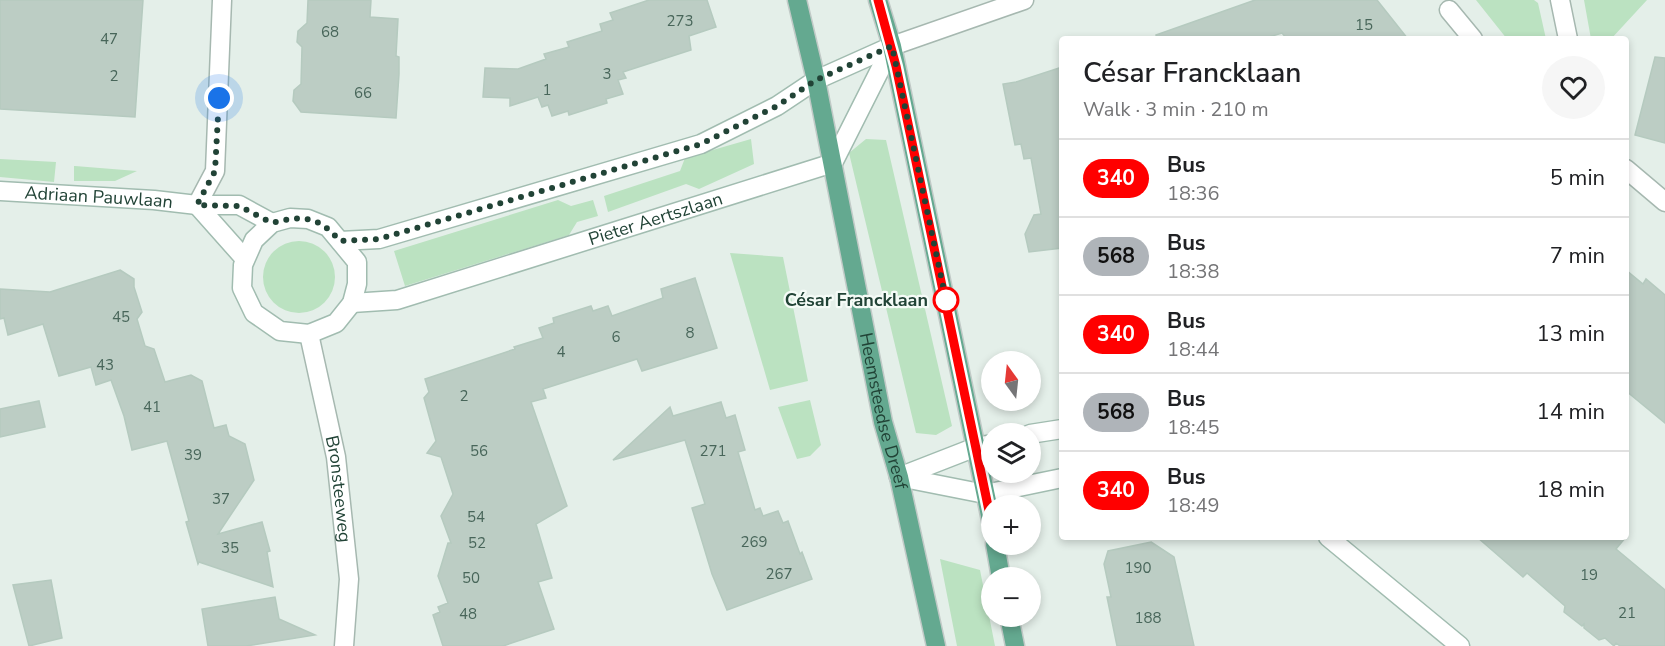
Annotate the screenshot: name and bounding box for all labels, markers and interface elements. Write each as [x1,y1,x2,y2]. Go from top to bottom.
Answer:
house number: 273 [666,11,694,31]
house number: 15 [1355,15,1373,35]
house number: 68 [321,22,339,42]
house number: 47 [100,29,118,49]
text: César Francklaan [1083,54,1301,92]
button: heart [1542,56,1605,119]
house number: 3 [602,64,612,84]
house number: 2 [109,66,119,86]
house number: 1 [542,80,552,100]
your location [204,83,234,113]
house number: 66 [354,83,372,103]
text: Walk · 3 min · 210 m [1083,96,1269,123]
text: Bus [1167,150,1206,180]
text: 5 min [1550,163,1605,193]
text: 340 [1097,164,1135,192]
street label: Adriaan Pauwlaan [24,180,174,214]
text: 18:36 [1167,180,1220,207]
street label: Pieter Aertszlaan [585,186,726,251]
text: Bus [1167,228,1206,258]
text: 7 min [1550,241,1605,271]
text: 568 [1097,242,1135,270]
text: 18:38 [1167,258,1220,285]
marker: César Francklaan [933,287,959,313]
place label: César Francklaan [785,288,928,312]
text: Bus [1167,306,1206,336]
house number: 45 [112,307,130,327]
text: 13 min [1537,319,1605,349]
text: 340 [1097,320,1135,348]
house number: 8 [685,323,695,343]
house number: 6 [611,327,621,347]
street label: Heemsteedse Dreef [854,330,914,492]
text: 18:44 [1167,336,1220,363]
house number: 4 [556,342,566,362]
north arrow [981,351,1041,411]
map controls [981,351,1041,627]
house number: 43 [96,355,114,375]
text: Bus [1167,384,1206,414]
house number: 2 [459,386,469,406]
house number: 41 [143,397,161,417]
text: 14 min [1537,397,1605,427]
text: 568 [1097,398,1135,426]
text: 18:45 [1167,414,1220,441]
button: layers [981,423,1041,483]
street label: Bronsteeweg [320,433,357,544]
house number: 56 [470,441,488,461]
house number: 271 [699,441,727,461]
house number: 39 [184,445,202,465]
text: Bus [1167,462,1206,492]
text: 18 min [1537,475,1605,505]
text: 340 [1097,476,1135,504]
house number: 37 [212,489,230,509]
text: 18:49 [1167,492,1220,519]
button: + [981,495,1041,555]
house number: 54 [467,507,485,527]
house number: 269 [740,532,768,552]
house number: 52 [468,533,486,553]
house number: 35 [221,538,239,558]
house number: 190 [1124,558,1152,578]
house number: 267 [765,564,793,584]
house number: 19 [1580,565,1598,585]
button: − [981,567,1041,627]
house number: 50 [462,568,480,588]
house number: 21 [1618,603,1636,623]
house number: 48 [459,604,477,624]
house number: 188 [1134,608,1162,628]

